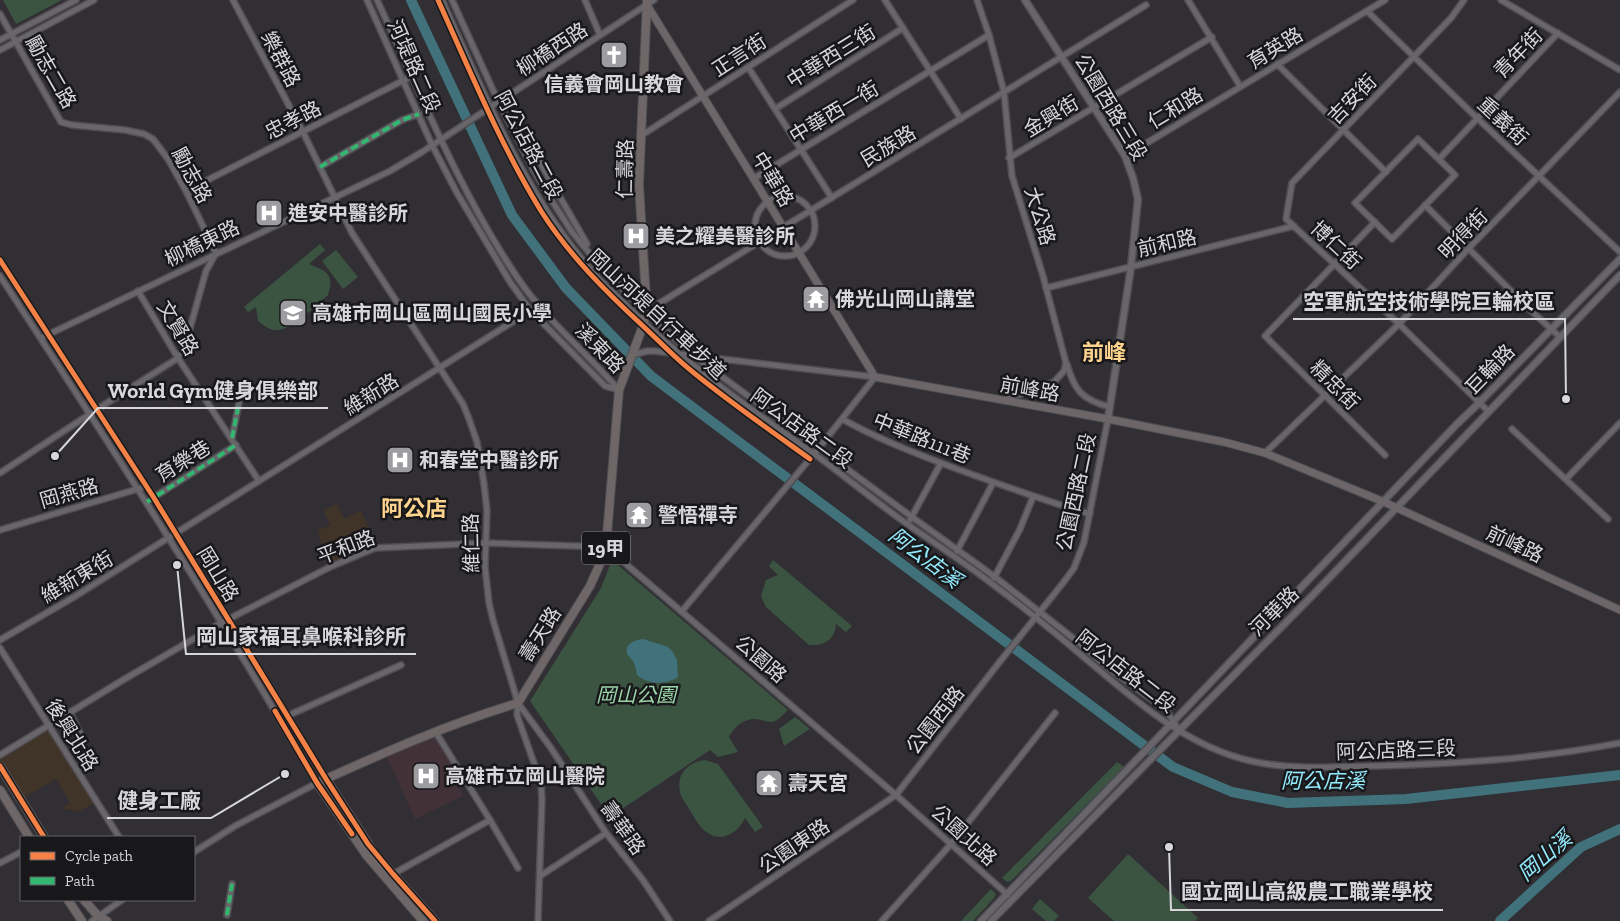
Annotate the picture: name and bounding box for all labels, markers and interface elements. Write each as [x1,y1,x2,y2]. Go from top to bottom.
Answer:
street label: 河堤路二段 [383,15,445,117]
street label: 柳橋西路 [512,17,592,81]
street label: 中華西三街 [782,19,880,93]
street label: 育英路 [1243,22,1307,74]
street label: 青年街 [1489,23,1547,83]
street label: 樂群路 [256,27,306,91]
street label: 正言街 [707,29,771,81]
street label: 勵志二路 [21,31,81,113]
church icon: 信義會岡山教會 [599,40,629,70]
street label: 公園西路三段 [1070,49,1152,165]
street label: 吉安街 [1323,69,1381,129]
place label: 信義會岡山教會 [544,72,684,96]
street label: 中華西一街 [785,76,883,148]
street label: 仁和路 [1143,82,1207,134]
street label: 阿公店路二段 [490,86,568,204]
street label: 金興街 [1019,90,1083,142]
street label: 重義街 [1473,92,1533,150]
street label: 忠孝路 [261,96,325,144]
street label: 民族路 [856,120,920,172]
street label: 仁壽路 [612,139,638,199]
street label: 勵志路 [167,143,217,207]
street label: 中華路 [747,147,799,211]
street label: 大公路 [1020,184,1060,248]
hospital icon: 進安中醫診所 [254,198,284,228]
place label: 進安中醫診所 [288,201,408,225]
street label: 明得街 [1434,204,1492,264]
street label: 柳橋東路 [161,215,243,271]
street label: 博仁街 [1306,216,1366,274]
hospital icon: 美之耀美醫診所 [621,221,651,251]
place label: 美之耀美醫診所 [655,224,795,248]
street label: 前和路 [1135,225,1199,261]
street label: 岡山河堤自行車步道 [583,244,731,384]
callout: 空軍航空技術學院巨輪校區 [1293,283,1565,319]
temple icon: 佛光山岡山講堂 [801,284,831,314]
place label: 佛光山岡山講堂 [835,287,975,311]
text: 空軍航空技術學院巨輪校區 [1303,289,1555,314]
street label: 文賢路 [152,296,204,360]
school or university icon: 高雄市岡山區岡山國民小學 [278,298,308,328]
place label: 高雄市岡山區岡山國民小學 [312,301,552,325]
street label: 溪東路 [571,318,629,378]
district label: 前峰 [1082,339,1126,366]
street label: 巨輪路 [1461,339,1519,399]
street label: 精忠街 [1305,355,1365,415]
street label: 維新路 [339,368,403,420]
callout: World Gym健身俱樂部 [98,372,328,408]
street label: 前峰路 [998,372,1062,406]
text: World Gym健身俱樂部 [108,378,318,403]
street label: 阿公店路二段 [746,383,858,473]
street label: 中華路111巷 [870,408,974,468]
street label: 公園西路二段 [1052,431,1100,553]
street label: 育樂巷 [151,435,215,487]
hospital icon: 和春堂中醫診所 [385,445,415,475]
place label: 和春堂中醫診所 [419,448,559,472]
street label: 岡燕路 [37,473,101,513]
district label: 阿公店 [381,495,447,522]
temple icon: 警悟禪寺 [624,500,654,530]
place label: 警悟禪寺 [658,503,738,527]
street label: 維仁路 [458,513,484,573]
street label: 前峰路 [1483,520,1547,568]
water label: 阿公店溪 [884,522,969,595]
street label: 平和路 [314,525,378,569]
road number: 19甲 [582,532,630,564]
street label: 岡山路 [192,542,244,606]
street label: 維新東街 [37,546,117,608]
street label: 河華路 [1244,581,1304,641]
street label: 壽天路 [514,602,566,666]
callout: 岡山家福耳鼻喉科診所 [186,618,416,654]
text: 岡山家福耳鼻喉科診所 [196,624,406,649]
street label: 阿公店路二段 [1071,625,1181,717]
street label: 公園路 [730,630,792,688]
street label: 公園西路 [901,681,969,759]
park label: 岡山公園 [596,683,679,707]
street label: 後興北路 [41,695,103,775]
street label: 阿公店路三段 [1336,736,1456,764]
hospital icon: 高雄市立岡山醫院 [411,761,441,791]
place label: 高雄市立岡山醫院 [445,764,605,788]
temple icon: 壽天宮 [754,768,784,798]
water label: 阿公店溪 [1281,768,1368,793]
place label: 壽天宮 [788,771,848,795]
callout: 健身工廠 [107,782,211,818]
text: 健身工廠 [117,788,201,813]
street label: 壽華路 [596,797,650,859]
street label: 公園北路 [926,799,1002,871]
street label: 公園東路 [754,814,834,878]
water label: 岡山溪 [1513,824,1579,886]
legend [20,836,195,901]
text: Cycle path [65,847,134,865]
text: Path [65,872,95,890]
callout: 國立岡山高級農工職業學校 [1171,874,1443,910]
text: 國立岡山高級農工職業學校 [1181,879,1433,904]

